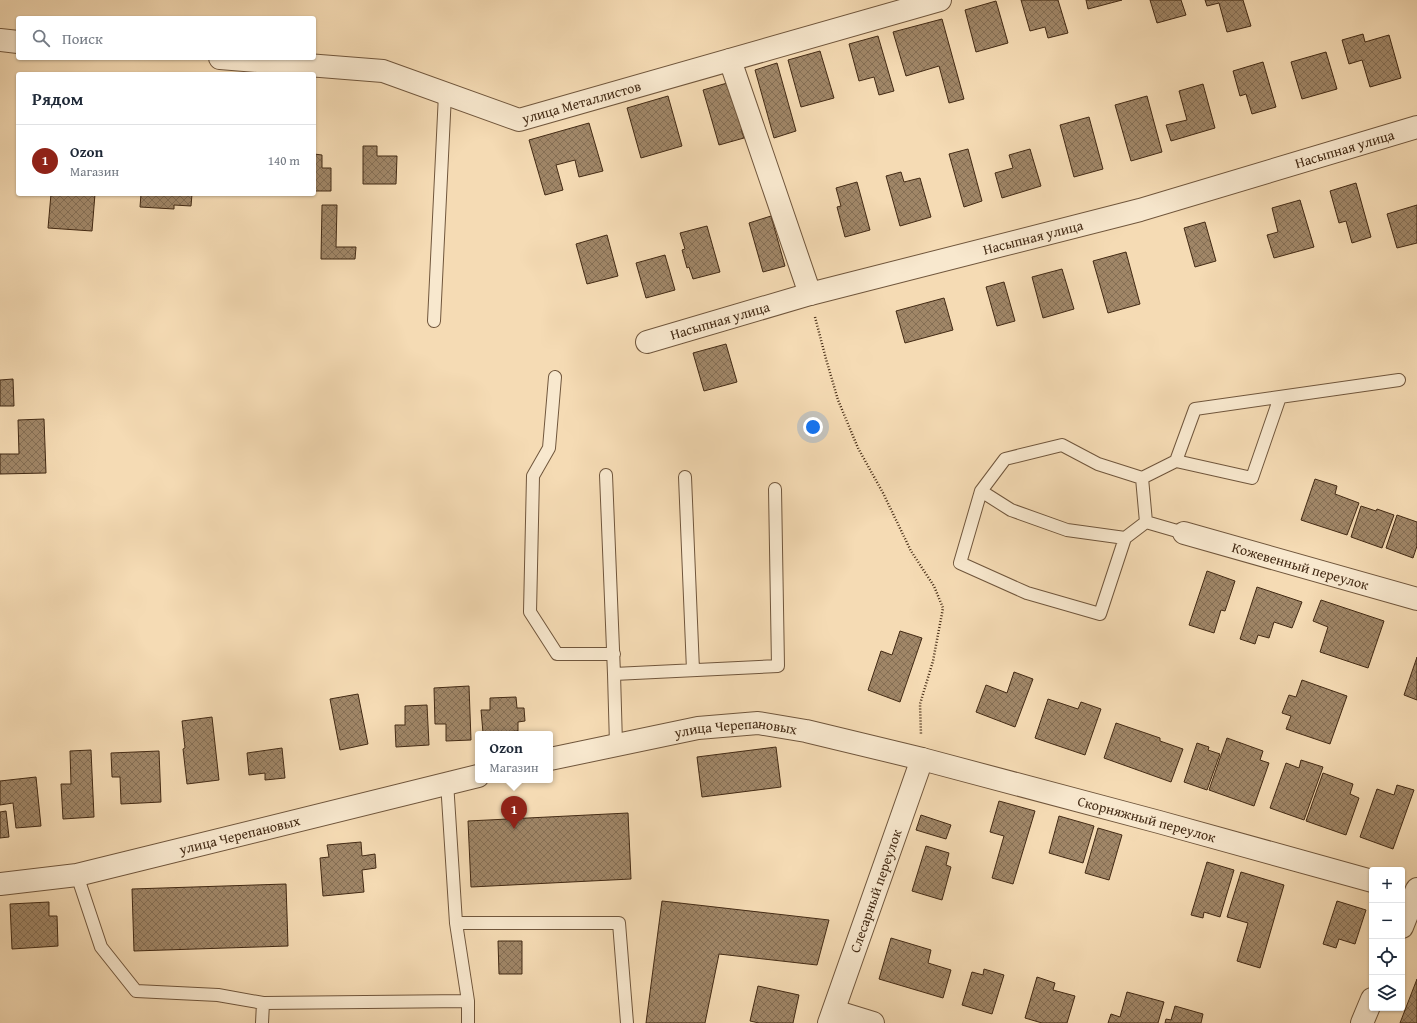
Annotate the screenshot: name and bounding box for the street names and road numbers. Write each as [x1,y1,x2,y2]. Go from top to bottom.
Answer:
street label: улица Металлистов [519,76,643,129]
street label: Насыпная улица [1293,124,1397,173]
street label: Насыпная улица [981,215,1086,260]
street label: Насыпная улица [668,296,772,345]
street label: Кожевенный переулок [1230,537,1372,595]
street label: улица Черепановых [671,713,799,743]
street label: Скорняжный переулок [1075,791,1219,847]
street label: улица Черепановых [176,810,303,860]
street label: Слесарный переулок [845,826,907,955]

